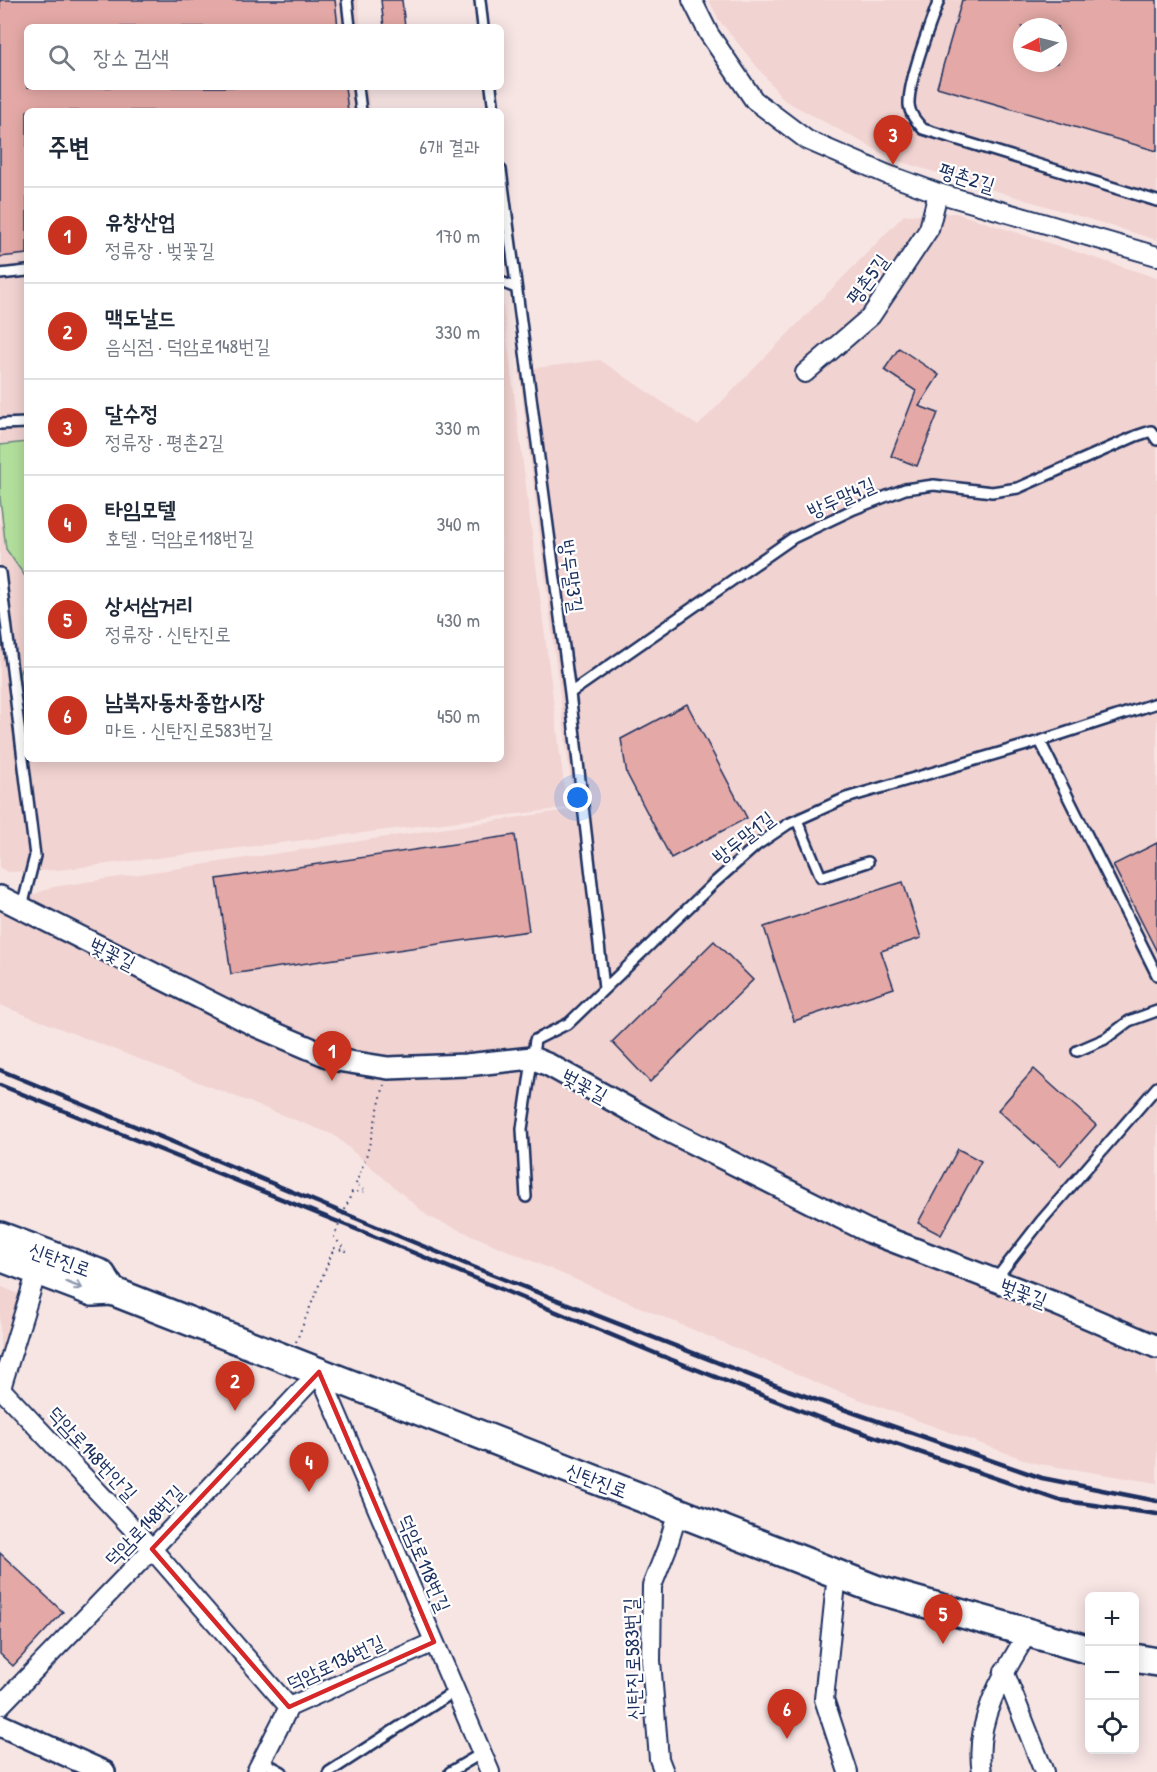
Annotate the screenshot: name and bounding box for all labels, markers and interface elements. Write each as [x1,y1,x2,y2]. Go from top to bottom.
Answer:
north arrow [1013,18,1067,72]
search box [24,24,504,90]
icon: search [45,41,78,74]
text: 장소 검색 [93,42,169,72]
pin: 3 [874,116,912,165]
text: 주변 [48,129,90,164]
text: 6개 결과 [419,133,480,160]
street label: 평촌2길 [935,156,999,198]
text: 유창산업 [105,206,176,236]
text: 1 [64,222,71,249]
text: 170 m [436,222,480,249]
text: 정류장 · 벚꽃길 [105,236,215,263]
street label: 평촌5길 [839,248,895,310]
text: 맥도날드 [105,302,176,332]
text: 2 [63,318,72,345]
text: 330 m [435,318,480,345]
text: 음식점 · 덕암로148번길 [105,332,270,359]
text: 달수정 [105,398,158,428]
text: 3 [63,414,72,441]
text: 330 m [435,414,480,441]
text: 정류장 · 평촌2길 [105,428,224,455]
street label: 방두말4길 [803,470,879,524]
text: 타임모텔 [105,494,176,524]
text: 4 [64,510,71,537]
text: 340 m [436,510,480,537]
text: 호텔 · 덕암로118번길 [105,524,254,551]
street label: 방두말3길 [554,538,590,614]
text: 상서삼거리 [105,590,194,620]
text: 5 [63,606,72,633]
text: 430 m [436,606,480,633]
text: 정류장 · 신탄진로 [105,620,231,647]
text: 남북자동차종합시장 [105,686,264,716]
text: 6 [64,702,71,729]
text: 450 m [437,702,480,729]
text: 마트 · 신탄진로583번길 [105,716,273,743]
your location [563,783,592,812]
street label: 방두말1길 [706,804,780,870]
street label: 벚꽃길 [85,930,141,976]
pin: 1 [312,1032,352,1081]
street label: 벚꽃길 [557,1061,613,1109]
street label: 신탄진로 [25,1235,95,1283]
street label: 벚꽃길 [997,1271,1051,1313]
one-way arrow [65,1280,83,1291]
pin: 2 [216,1362,254,1411]
street label: 덕암로148번안길 [42,1400,144,1506]
pin: 4 [290,1442,328,1492]
street label: 신탄진로 [562,1456,632,1504]
street label: 덕암로148번길 [98,1478,190,1572]
street label: 덕암로118번길 [392,1510,458,1616]
map controls [1085,1592,1139,1754]
button: + [1085,1592,1139,1646]
pin: 5 [924,1594,962,1644]
street label: 신탄진로583번길 [616,1597,648,1721]
street label: 덕암로136번길 [282,1628,388,1696]
button: − [1085,1646,1139,1700]
pin: 6 [768,1690,806,1739]
button: locate [1085,1700,1139,1754]

